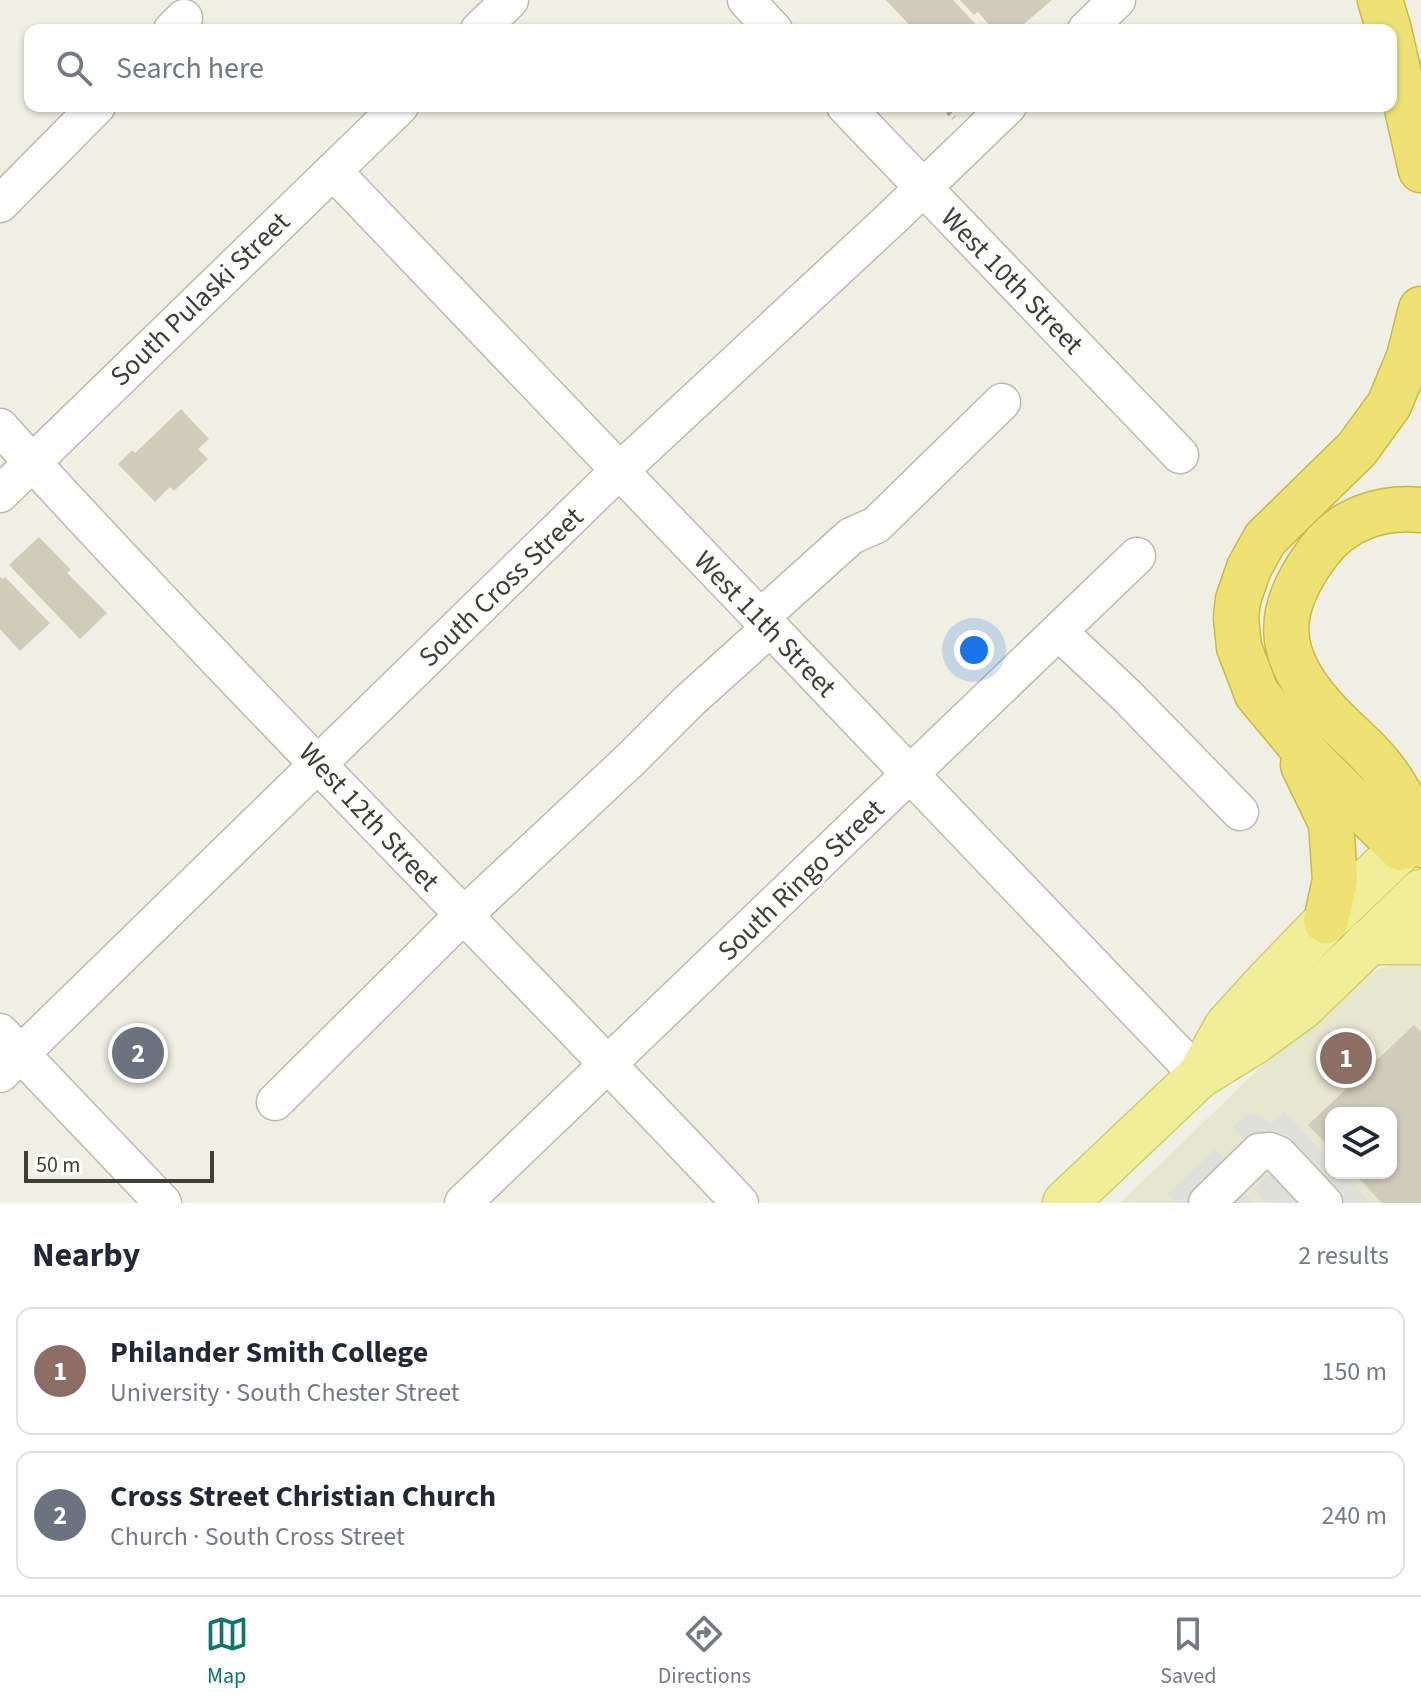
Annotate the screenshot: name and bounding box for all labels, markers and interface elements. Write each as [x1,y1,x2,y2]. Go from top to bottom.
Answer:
search box [24,24,1397,112]
icon: search [52,46,96,90]
text: Search here [116,47,264,90]
street label: West 10th Street [931,199,1093,364]
street label: South Pulaski Street [101,202,299,395]
street label: South Cross Street [410,497,593,676]
street label: West 11th Street [684,542,846,707]
your location [954,630,994,670]
street label: West 12th Street [289,734,449,901]
street label: South Ringo Street [709,789,894,970]
pin: 2 [112,1023,164,1083]
pin: 1 [1320,1028,1372,1088]
map controls [1325,1107,1397,1179]
button: layers [1325,1107,1397,1179]
scale bar [24,1147,214,1183]
text: 50 m [36,1149,81,1181]
text: Nearby [32,1231,140,1280]
text: 2 results [1298,1237,1389,1274]
text: Philander Smith College [110,1331,428,1374]
text: 1 [53,1353,67,1390]
text: 150 m [1321,1353,1387,1390]
text: University · South Chester Street [110,1374,460,1411]
text: Cross Street Christian Church [110,1475,496,1518]
text: 2 [53,1497,67,1534]
text: 240 m [1321,1497,1387,1534]
text: Church · South Cross Street [110,1518,405,1555]
tab: Map [205,1612,249,1692]
tab: Directions [658,1612,751,1692]
tab: Saved [1160,1612,1216,1692]

